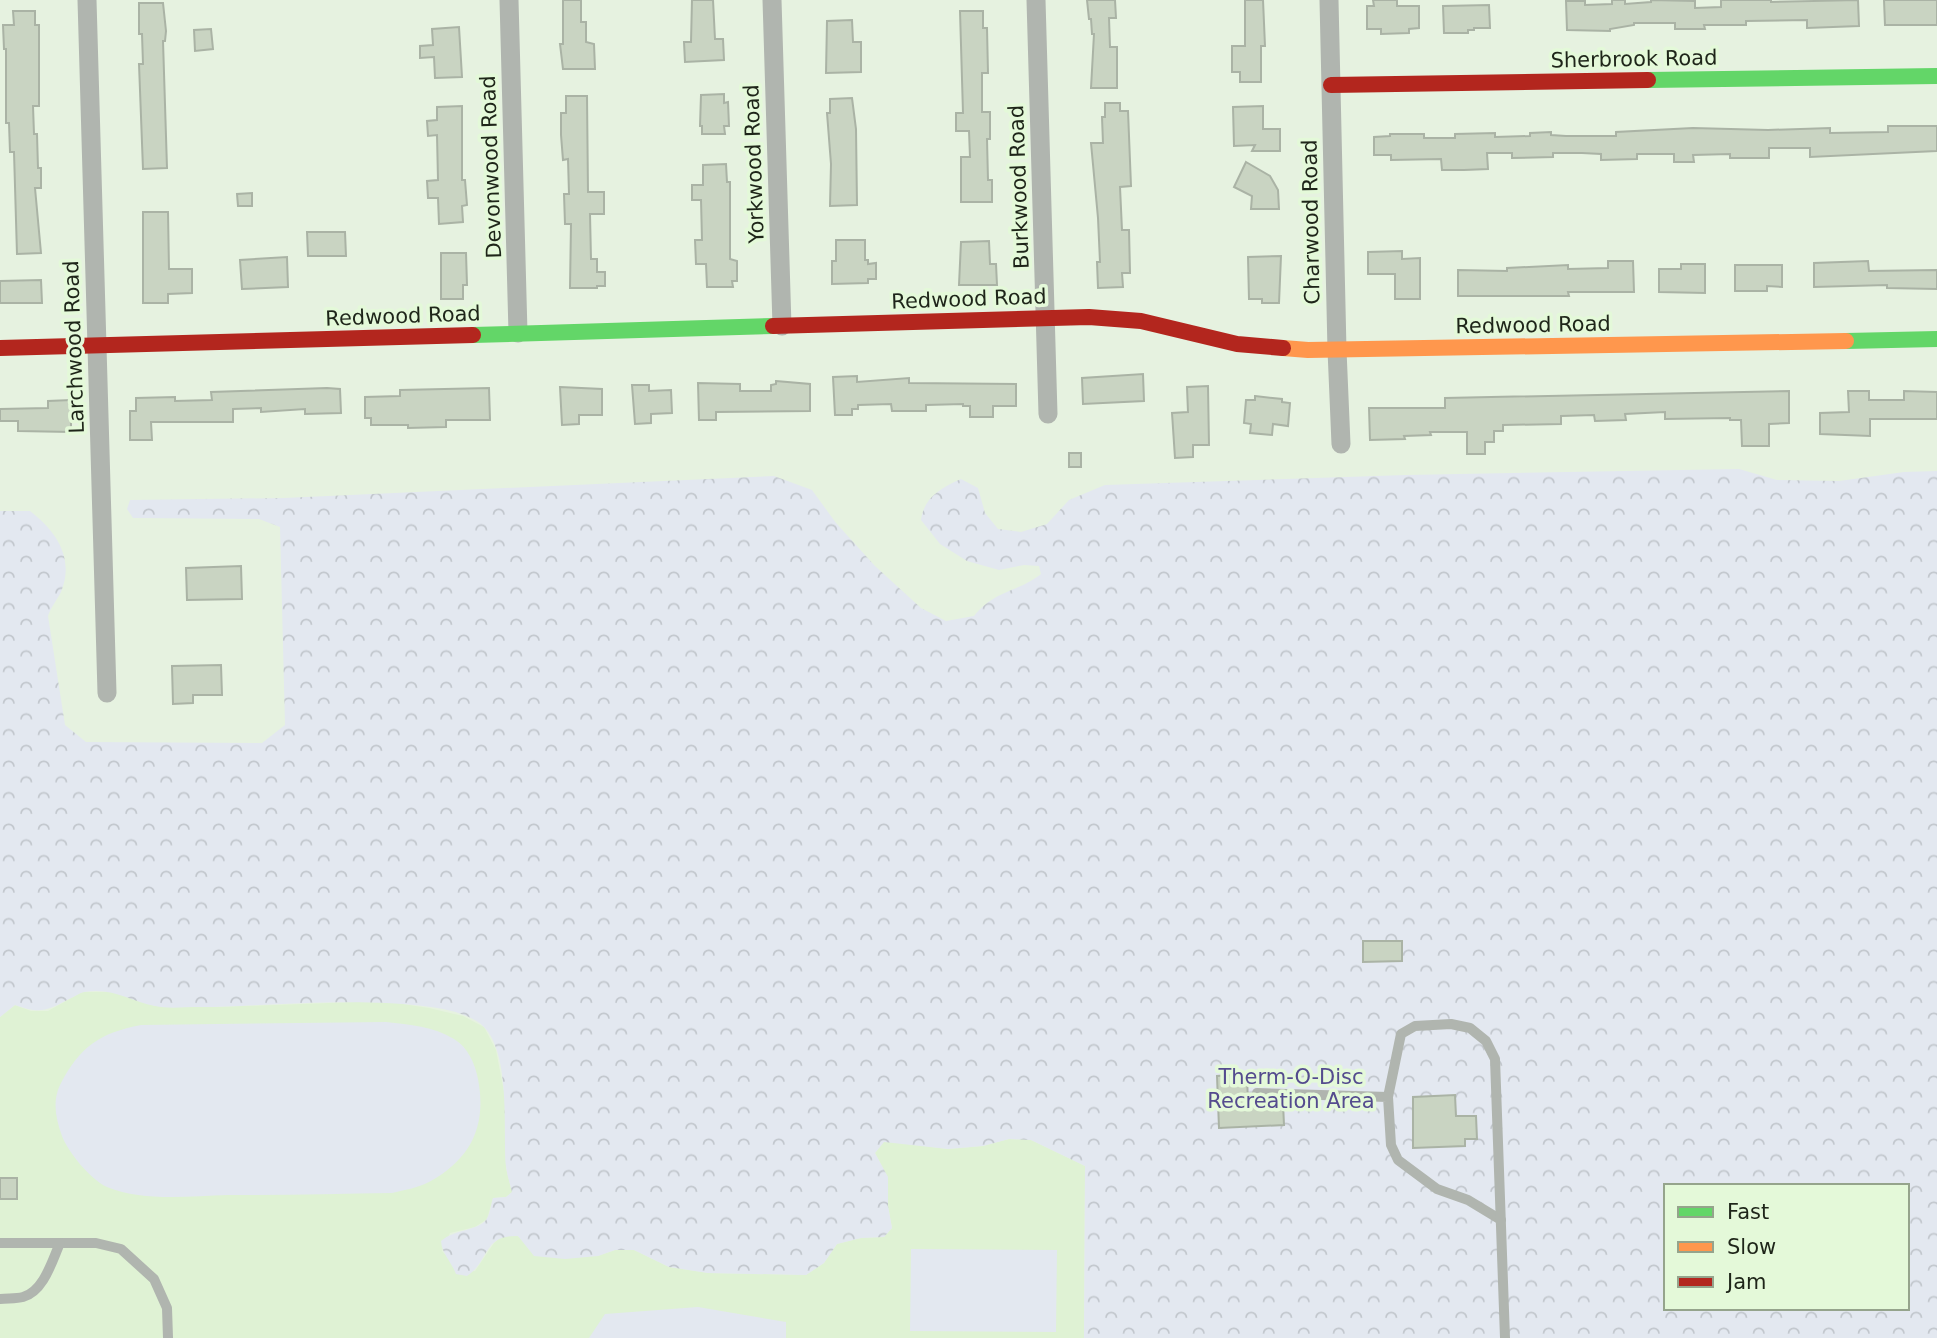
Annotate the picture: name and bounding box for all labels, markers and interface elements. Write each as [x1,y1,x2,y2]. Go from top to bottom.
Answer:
street label: Sherbrook Road [1550,46,1718,72]
street label: Devonwood Road [476,75,506,259]
street label: Yorkwood Road [739,84,769,245]
street label: Burkwood Road [1004,105,1034,269]
street label: Charwood Road [1298,139,1324,305]
street label: Larchwood Road [59,260,89,434]
street label: Redwood Road [891,284,1047,314]
street label: Redwood Road [325,301,481,331]
street label: Redwood Road [1455,312,1611,338]
park label: Therm-O-Disc Recreation Area [1207,1065,1375,1113]
legend [1664,1184,1909,1310]
text: Fast [1727,1200,1769,1224]
text: Slow [1727,1235,1776,1259]
text: Jam [1725,1270,1767,1294]

